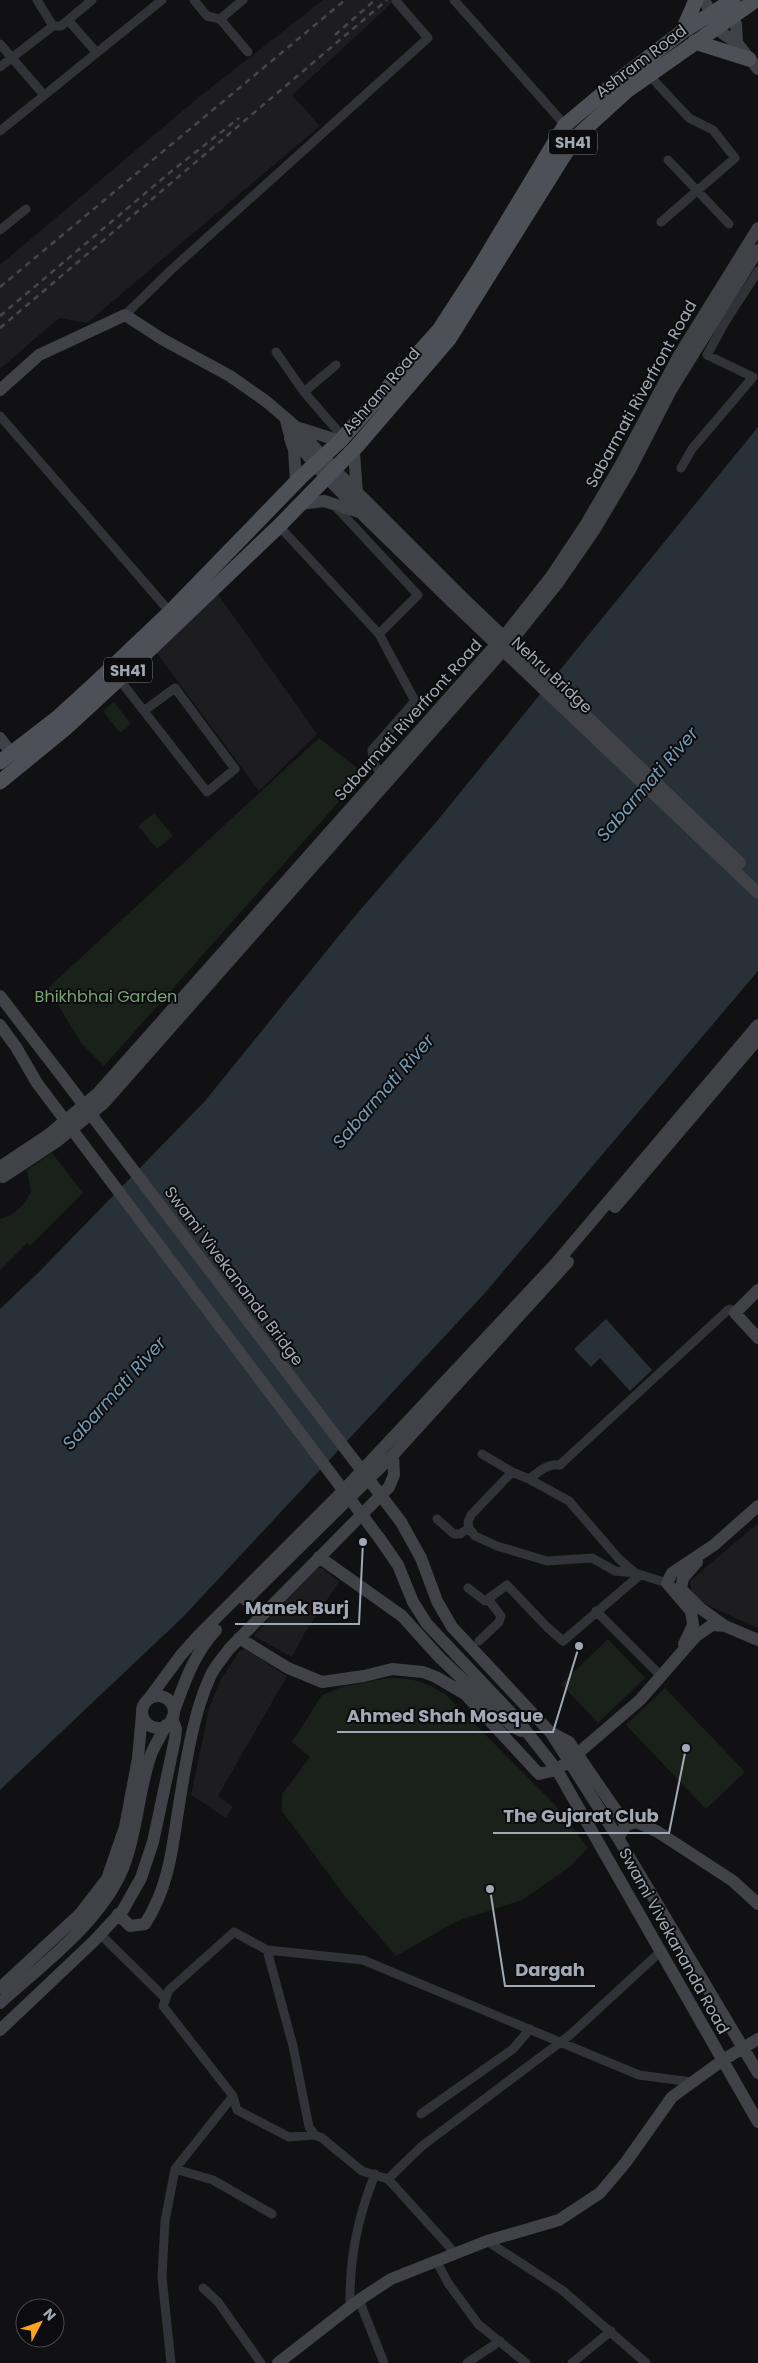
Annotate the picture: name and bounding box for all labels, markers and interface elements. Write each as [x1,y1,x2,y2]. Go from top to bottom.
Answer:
street label: Ashram Road [591,19,691,103]
road number: SH41 [549,130,597,154]
street label: Sabarmati Riverfront Road [580,296,702,492]
street label: Ashram Road [337,343,425,439]
street label: Nehru Bridge [506,631,598,719]
street label: Sabarmati Riverfront Road [329,634,487,806]
road number: SH41 [104,658,152,682]
water label: Sabarmati River [590,720,705,847]
park label: Bhikhbhai Garden [35,985,177,1008]
water label: Sabarmati River [326,1027,441,1154]
street label: Swami Vivekananda Bridge [159,1182,309,1371]
water label: Sabarmati River [57,1330,172,1455]
callout: Manek Burj [235,1591,359,1624]
text: Manek Burj [245,1595,349,1620]
callout: Ahmed Shah Mosque [337,1699,553,1732]
text: Ahmed Shah Mosque [347,1703,543,1728]
callout: The Gujarat Club [493,1800,669,1833]
text: The Gujarat Club [503,1803,659,1828]
street label: Swami Vivekananda Road [613,1844,735,2038]
callout: Dargah [505,1953,595,1986]
text: Dargah [515,1957,585,1982]
north arrow [15,2298,65,2348]
text: N [39,2304,61,2325]

